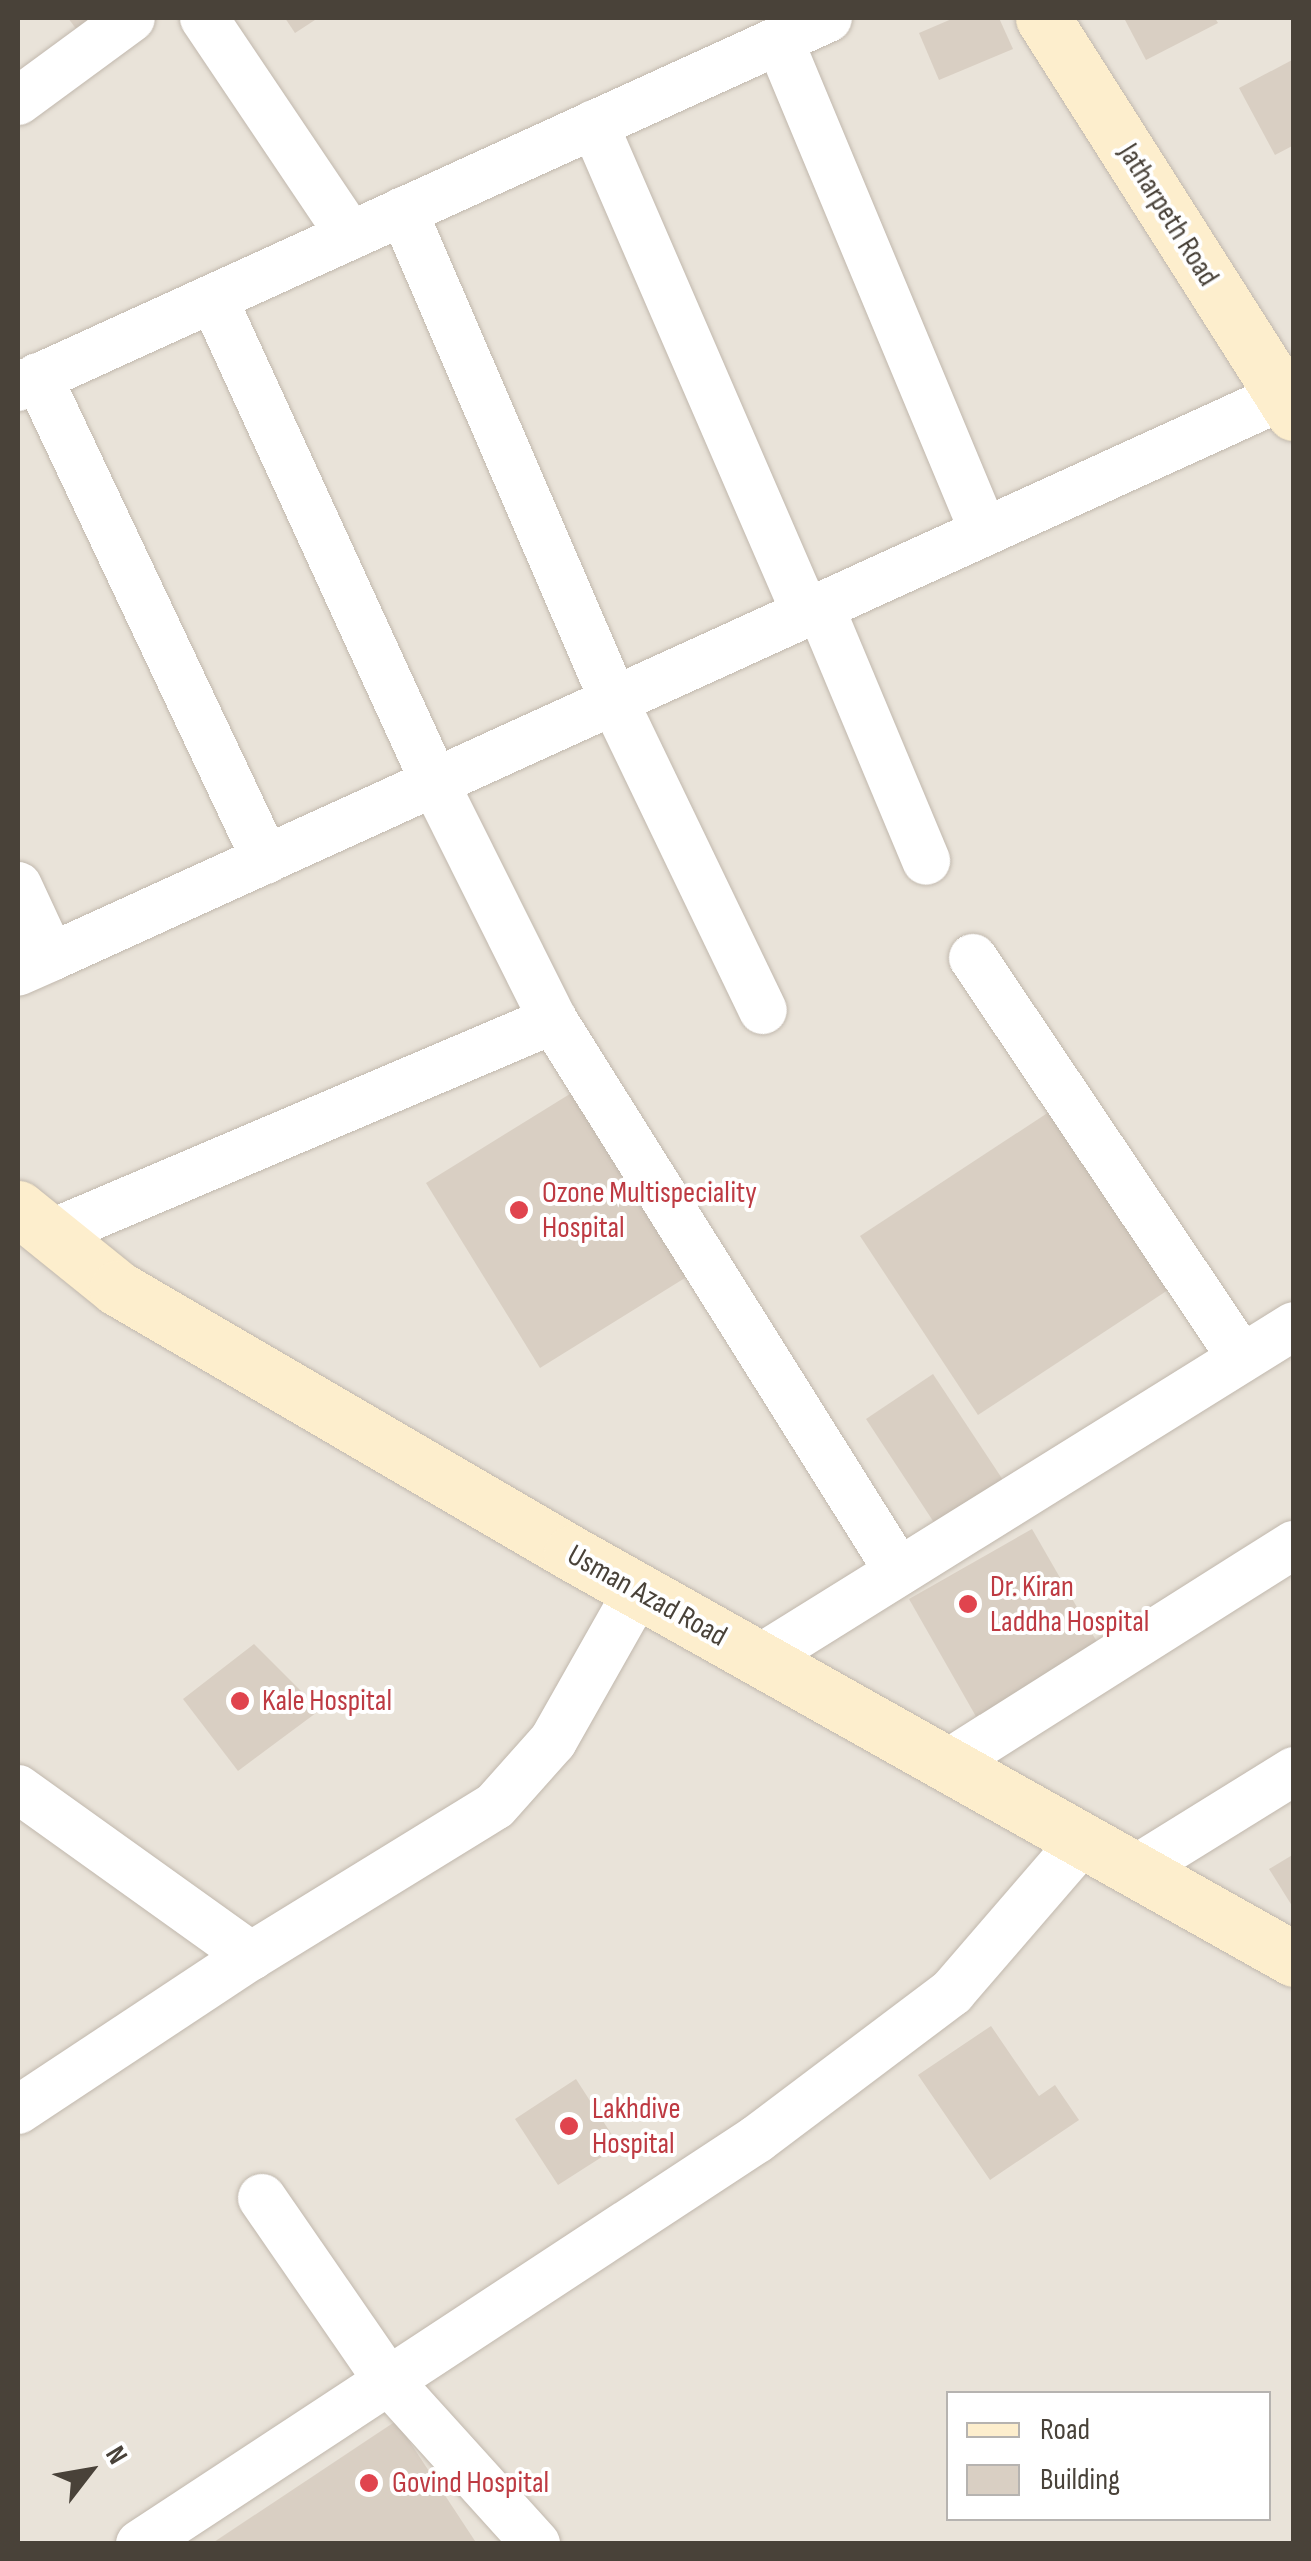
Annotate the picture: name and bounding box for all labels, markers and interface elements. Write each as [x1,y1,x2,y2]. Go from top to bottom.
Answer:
street label: Jatharpeth Road [1110,137,1226,293]
place label: Ozone Multispeciality Hospital [542,1175,757,1246]
marker: Ozone Multispeciality Hospital [506,1197,532,1223]
street label: Usman Azad Road [561,1537,733,1655]
place label: Dr. Kiran Laddha Hospital [990,1569,1149,1640]
marker: Dr. Kiran Laddha Hospital [955,1591,981,1617]
place label: Kale Hospital [262,1683,392,1719]
marker: Kale Hospital [227,1688,253,1714]
place label: Lakhdive Hospital [592,2091,680,2162]
marker: Lakhdive Hospital [556,2113,582,2139]
legend [946,2391,1271,2521]
text: Road [1040,2412,1090,2448]
north arrow [40,2421,140,2521]
text: N [98,2440,134,2470]
text: Building [1040,2462,1120,2498]
place label: Govind Hospital [392,2465,549,2501]
marker: Govind Hospital [356,2470,382,2496]

